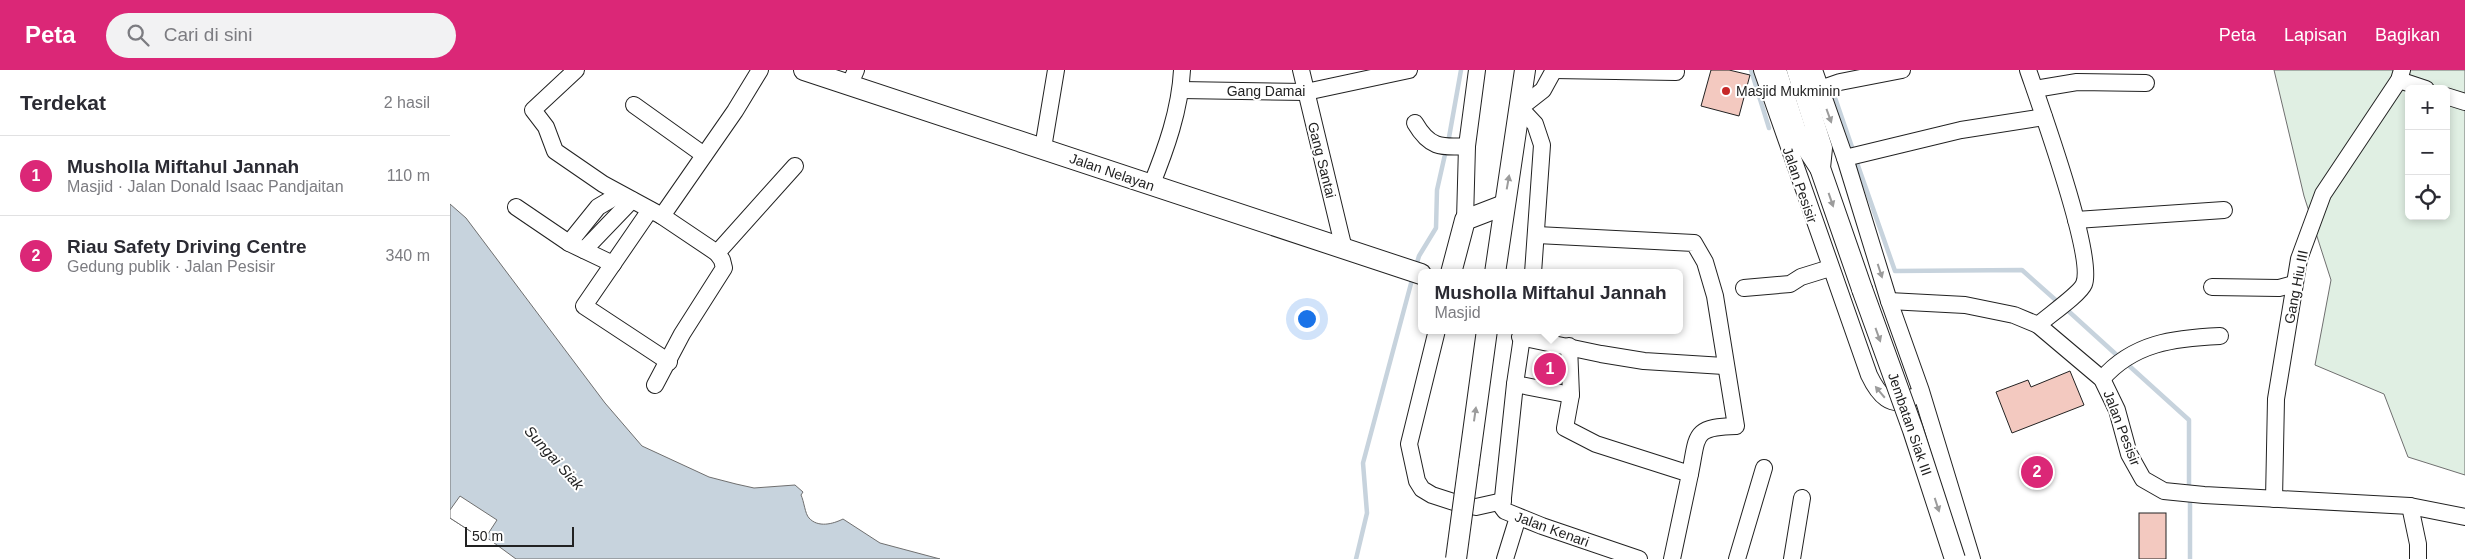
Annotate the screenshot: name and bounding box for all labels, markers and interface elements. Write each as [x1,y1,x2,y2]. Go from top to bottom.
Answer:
search box [106,13,456,58]
text: Peta [25,21,76,48]
icon: search [124,21,152,49]
text: Cari di sini [164,24,252,45]
text: Peta [2219,25,2256,45]
text: Lapisan [2284,25,2347,45]
text: Bagikan [2375,25,2440,45]
street label: Gang Damai [1227,83,1305,99]
place label: Masjid Mukminin [1736,83,1840,99]
marker: Masjid Mukminin [1720,85,1732,97]
map controls [2405,85,2450,220]
button: + [2405,85,2450,130]
text: Terdekat [20,91,106,114]
text: 2 hasil [384,94,430,111]
one-way arrow [1826,109,1833,124]
street label: Gang Santai [1305,120,1339,200]
button: − [2405,130,2450,175]
street label: Jalan Pesisir [1780,145,1821,225]
street label: Jalan Nelayan [1067,150,1157,194]
text: Musholla Miftahul Jannah [67,156,299,177]
text: 1 [32,167,40,184]
text: 110 m [387,167,430,184]
one-way arrow [1504,173,1512,189]
button: locate [2405,175,2450,220]
text: Masjid · Jalan Donald Isaac Pandjaitan [67,178,344,195]
one-way arrow [1828,193,1835,208]
text: Riau Safety Driving Centre [67,236,307,257]
text: 2 [32,247,40,264]
text: 340 m [386,247,430,264]
street label: Gang Hiu III [2281,249,2311,325]
text: Gedung publik · Jalan Pesisir [67,258,275,275]
one-way arrow [1876,263,1884,278]
popup [1418,269,1683,334]
text: Musholla Miftahul Jannah [1434,282,1667,303]
text: Masjid [1434,304,1481,321]
your location [1294,306,1320,332]
one-way arrow [1874,328,1882,343]
pin: 1 [1534,350,1566,388]
street label: Jembatan Siak III [1885,370,1935,478]
one-way arrow [1874,385,1885,398]
street label: Jalan Pesisir [2100,388,2144,468]
one-way arrow [1472,406,1480,422]
water label: Sungai Siak [521,422,588,494]
pin: 2 [2021,453,2053,491]
one-way arrow [1934,498,1941,513]
street label: Jalan Kenari [1513,508,1591,550]
scale bar [465,524,574,547]
text: 50 m [472,528,503,544]

